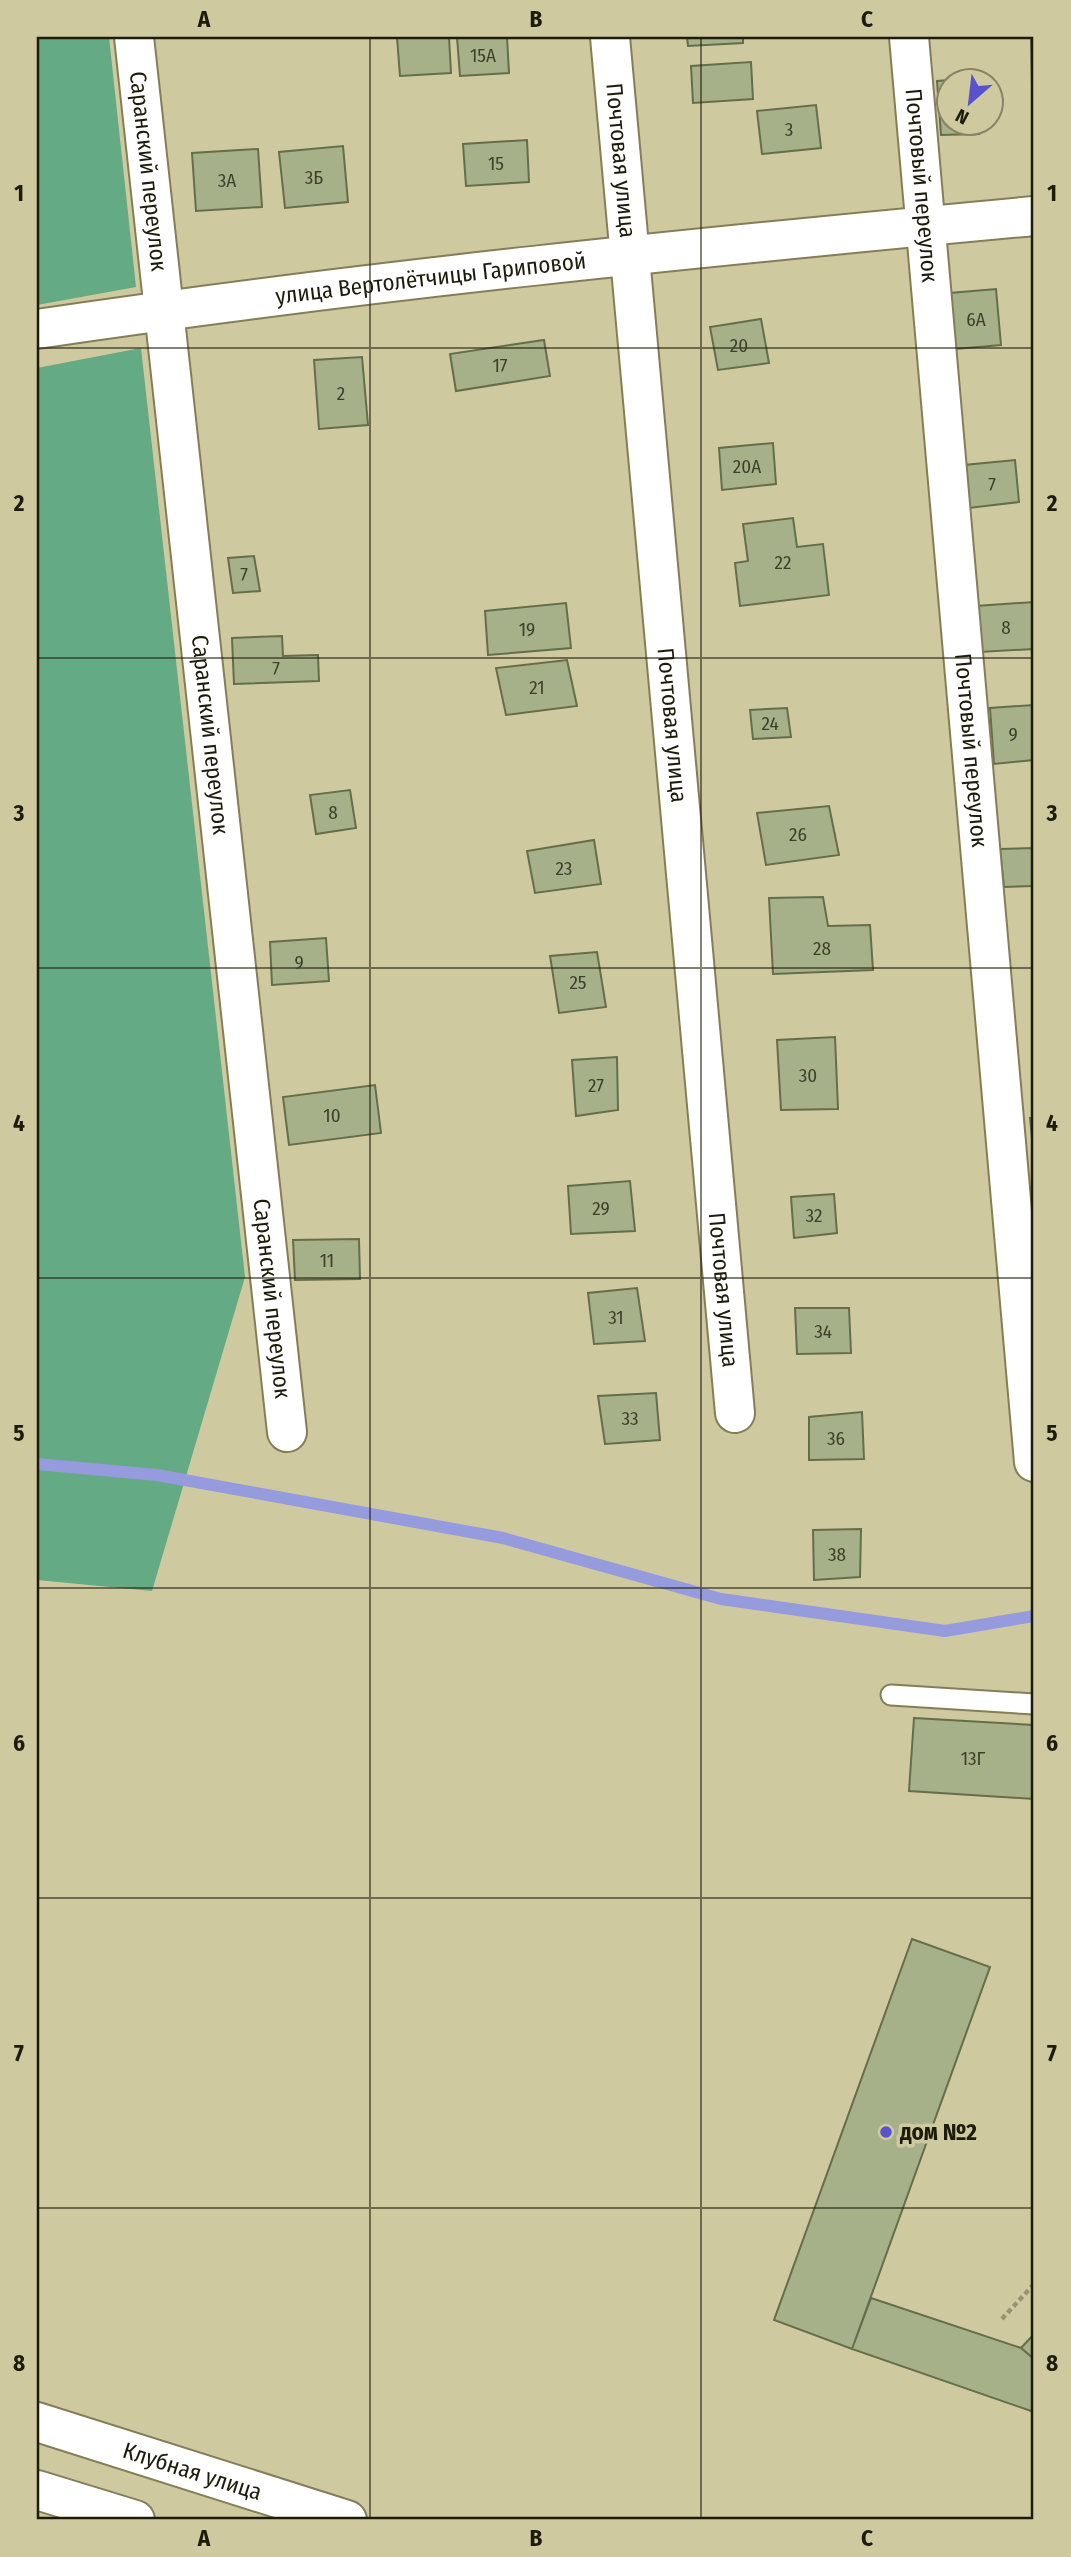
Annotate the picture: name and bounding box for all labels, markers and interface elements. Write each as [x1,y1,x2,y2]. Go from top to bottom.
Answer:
text: A [197,5,211,33]
text: B [530,5,543,33]
text: C [861,5,873,33]
house number: 15А [470,44,496,67]
north arrow [934,66,1004,136]
street label: Саранский переулок [124,70,174,273]
street label: Почтовая улица [600,82,642,239]
street label: Почтовый переулок [900,87,944,284]
text: N [952,104,973,129]
house number: 3 [785,118,793,141]
house number: 15 [488,152,504,175]
house number: 3Б [305,166,323,189]
house number: 3А [218,169,236,192]
text: 1 [14,179,24,207]
text: 1 [1047,179,1057,207]
street label: улица Вертолётчицы Гариповой [274,246,587,310]
house number: 6А [966,308,986,331]
house number: 20 [730,334,748,357]
house number: 17 [492,354,508,377]
house number: 2 [337,382,345,405]
house number: 20А [733,455,761,478]
house number: 7 [988,473,996,496]
text: 2 [13,489,25,517]
text: 2 [1046,489,1058,517]
house number: 22 [775,551,791,574]
house number: 7 [240,563,248,586]
house number: 8 [1001,616,1011,639]
house number: 19 [519,618,535,641]
street label: Саранский переулок [186,633,235,836]
street label: Почтовая улица [652,647,693,804]
street label: Почтовый переулок [949,652,994,849]
house number: 7 [272,657,280,680]
house number: 21 [529,676,545,699]
house number: 24 [761,712,779,735]
house number: 9 [1008,723,1018,746]
text: 3 [13,799,25,827]
text: 3 [1046,799,1058,827]
house number: 8 [328,801,338,824]
house number: 26 [789,823,807,846]
house number: 23 [556,857,572,880]
house number: 28 [813,937,831,960]
house number: 9 [294,951,304,974]
house number: 25 [569,971,587,994]
house number: 30 [799,1064,817,1087]
house number: 27 [588,1074,604,1097]
house number: 10 [323,1104,341,1127]
text: 4 [13,1109,25,1137]
text: 4 [1046,1109,1058,1137]
street label: Саранский переулок [247,1197,297,1400]
house number: 29 [592,1197,610,1220]
house number: 32 [806,1204,822,1227]
street label: Почтовая улица [703,1211,745,1368]
house number: 11 [320,1249,334,1272]
house number: 31 [608,1306,624,1329]
house number: 34 [814,1320,832,1343]
house number: 33 [621,1407,639,1430]
text: 5 [13,1419,25,1447]
text: 5 [1046,1419,1058,1447]
house number: 36 [827,1427,845,1450]
house number: 38 [828,1543,846,1566]
text: 6 [13,1729,25,1757]
text: 6 [1046,1729,1058,1757]
house number: 13Г [961,1747,986,1770]
text: 7 [14,2039,24,2067]
text: 7 [1047,2039,1057,2067]
place label: дом №2 [899,2118,977,2146]
marker: дом №2 [878,2124,894,2140]
text: 8 [13,2349,25,2377]
text: 8 [1046,2349,1058,2377]
street label: Клубная улица [119,2436,265,2506]
text: A [197,2524,211,2552]
text: B [530,2524,543,2552]
text: C [861,2524,873,2552]

